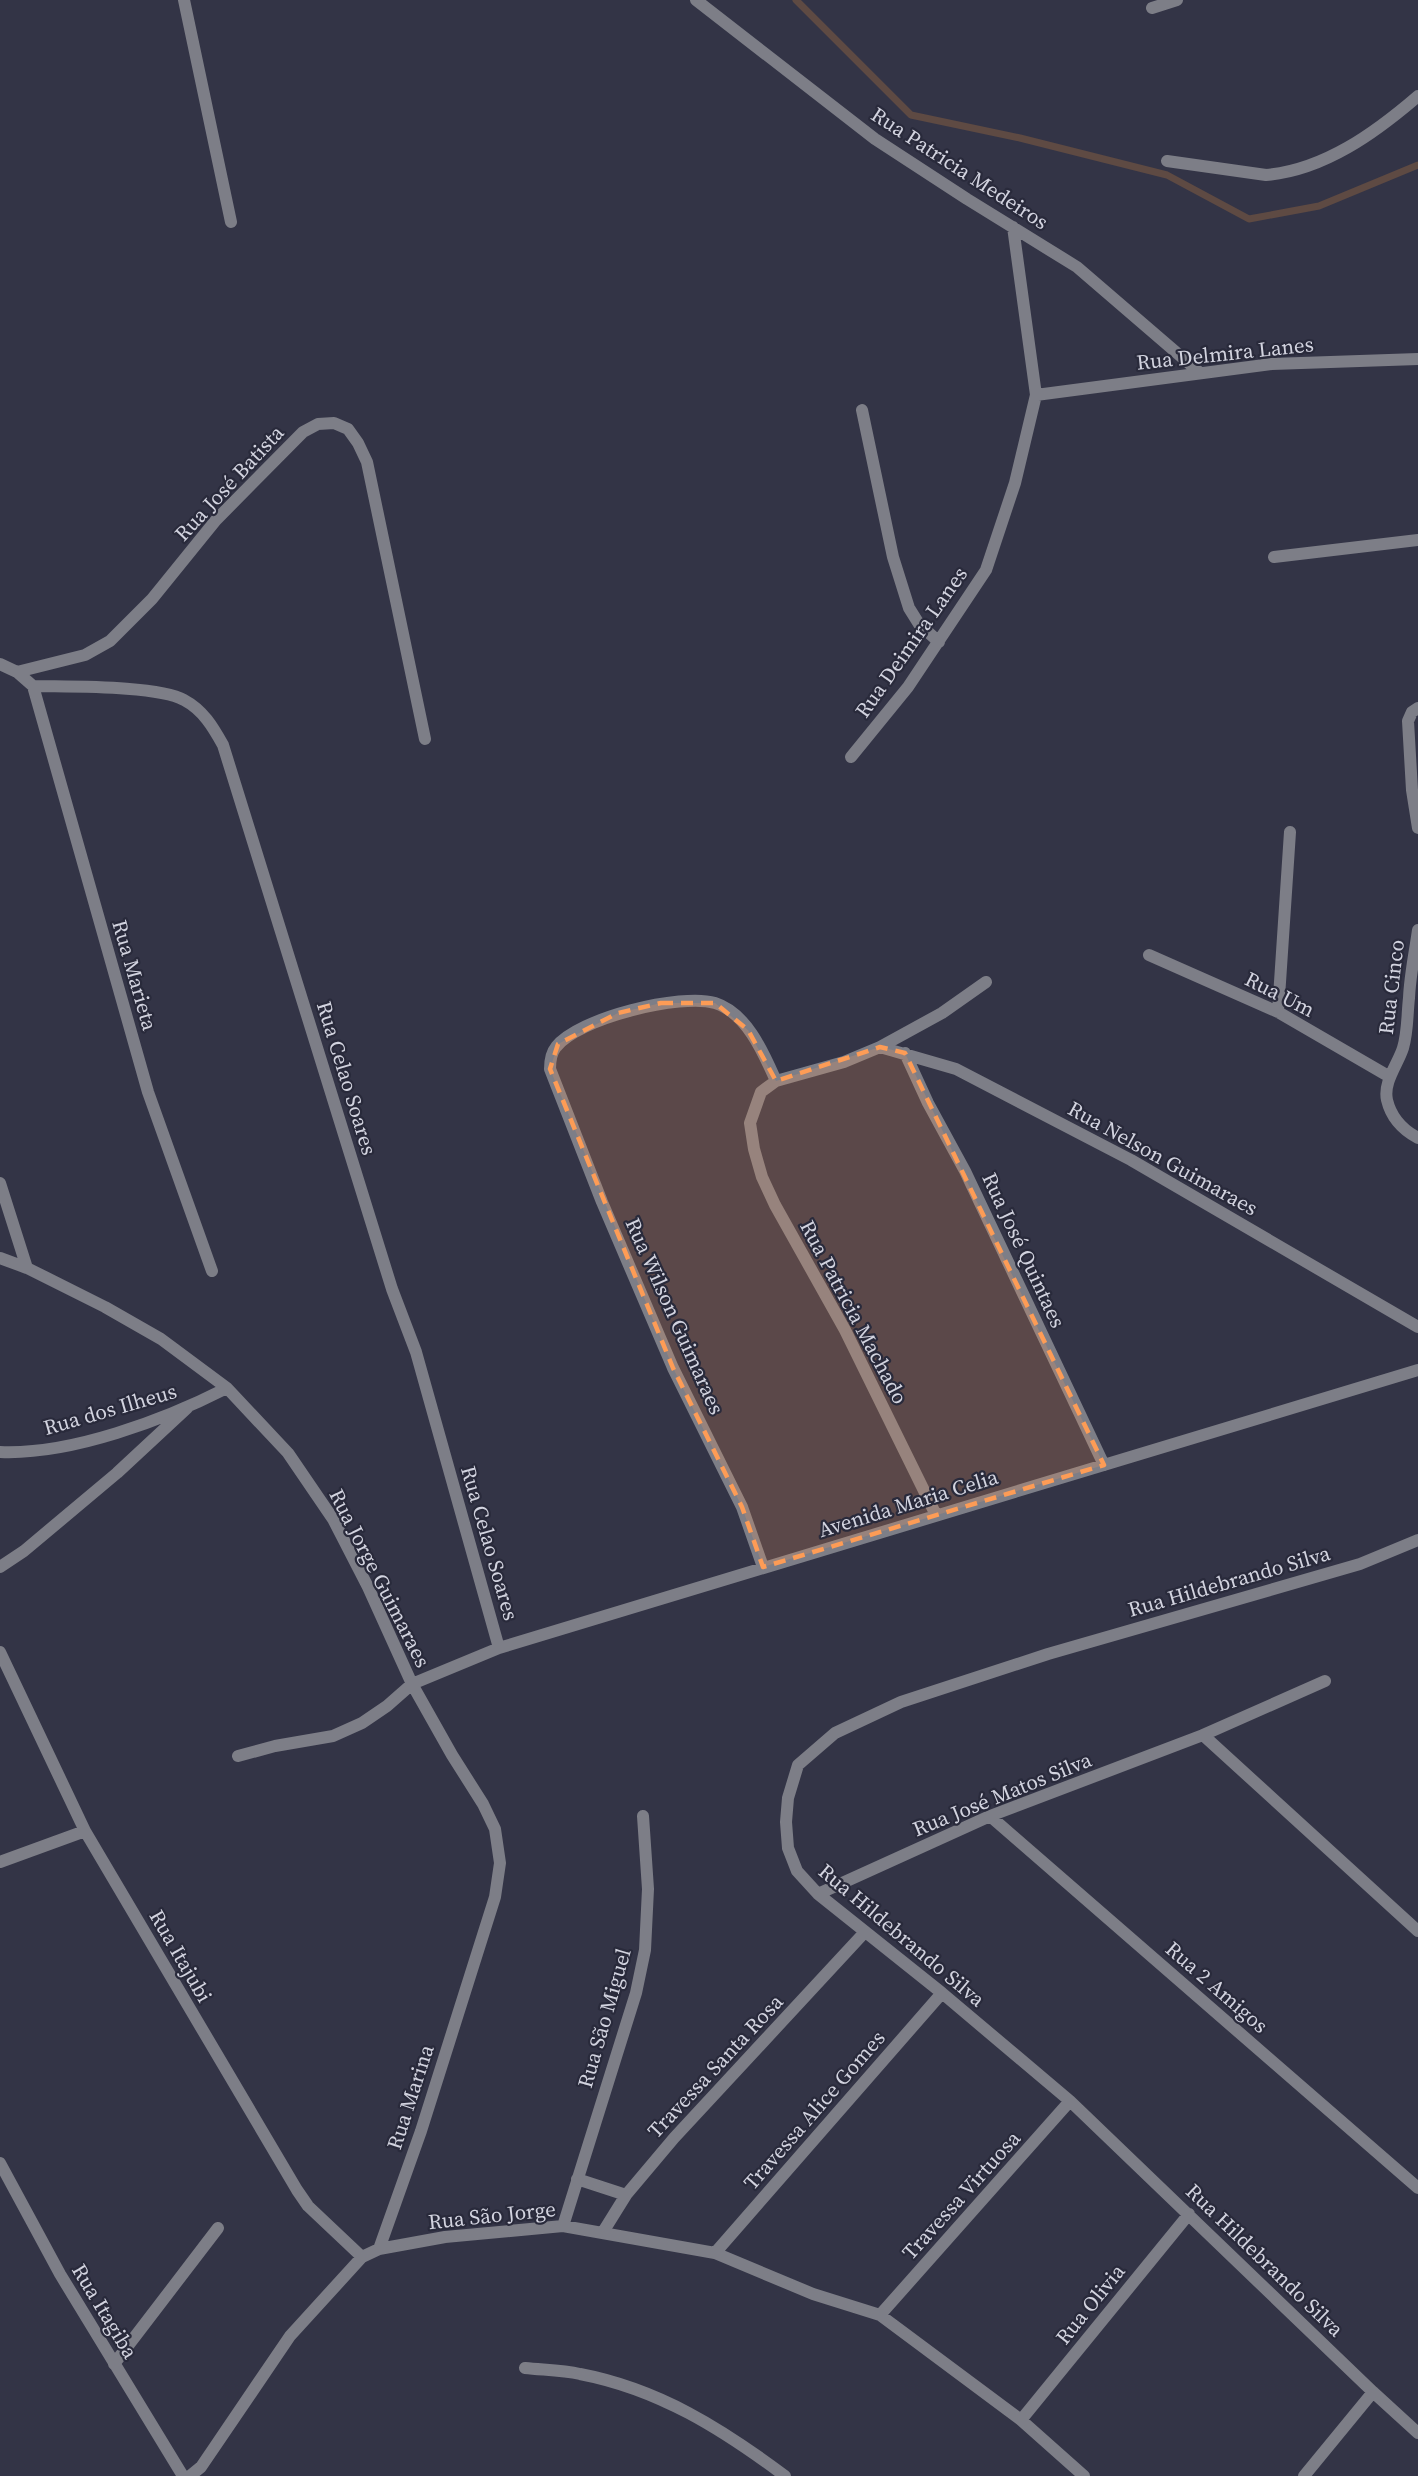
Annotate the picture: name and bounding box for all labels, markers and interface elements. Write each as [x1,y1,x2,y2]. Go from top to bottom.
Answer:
street label: Rua Patricia Medeiros [866,100,1054,236]
street label: Rua Delmira Lanes [1135,329,1315,377]
street label: Rua José Batista [168,419,290,547]
street label: Rua Deimira Lanes [848,561,974,723]
street label: Rua Marieta [105,916,165,1034]
street label: Rua Cinco [1371,938,1411,1036]
street label: Rua Um [1240,964,1320,1024]
street label: Rua Celao Soares [310,997,384,1159]
street label: Rua Nelson Guimaraes [1063,1094,1263,1222]
street label: Rua José Quintaes [975,1168,1073,1332]
street label: Rua Wilson Guimaraes [619,1213,731,1419]
street label: Rua Patricia Machado [793,1215,915,1409]
street label: Rua dos Ilheus [40,1376,180,1442]
street label: Rua Celao Soares [454,1462,526,1624]
street label: Avenida Maria Celia [815,1462,1002,1544]
street label: Rua Jorge Guimaraes [322,1484,438,1672]
street label: Rua Hildebrando Silva [1124,1538,1334,1624]
street label: Rua José Matos Silva [908,1745,1096,1843]
street label: Rua Hildebrando Silva [813,1857,992,2014]
street label: Rua Itajubi [143,1904,219,2008]
street label: Rua 2 Amigos [1160,1934,1274,2040]
street label: Rua São Miguel [570,1945,638,2091]
street label: Travessa Santa Rosa [641,1988,790,2144]
street label: Travessa Alice Gomes [737,2024,891,2196]
street label: Rua Marina [379,2040,441,2153]
street label: Travessa Virtuosa [895,2124,1027,2266]
street label: Rua Hildebrando Silva [1180,2177,1351,2343]
street label: Rua São Jorge [427,2194,557,2236]
street label: Rua Olivia [1049,2257,1132,2350]
street label: Rua Itagiba [65,2258,145,2364]

